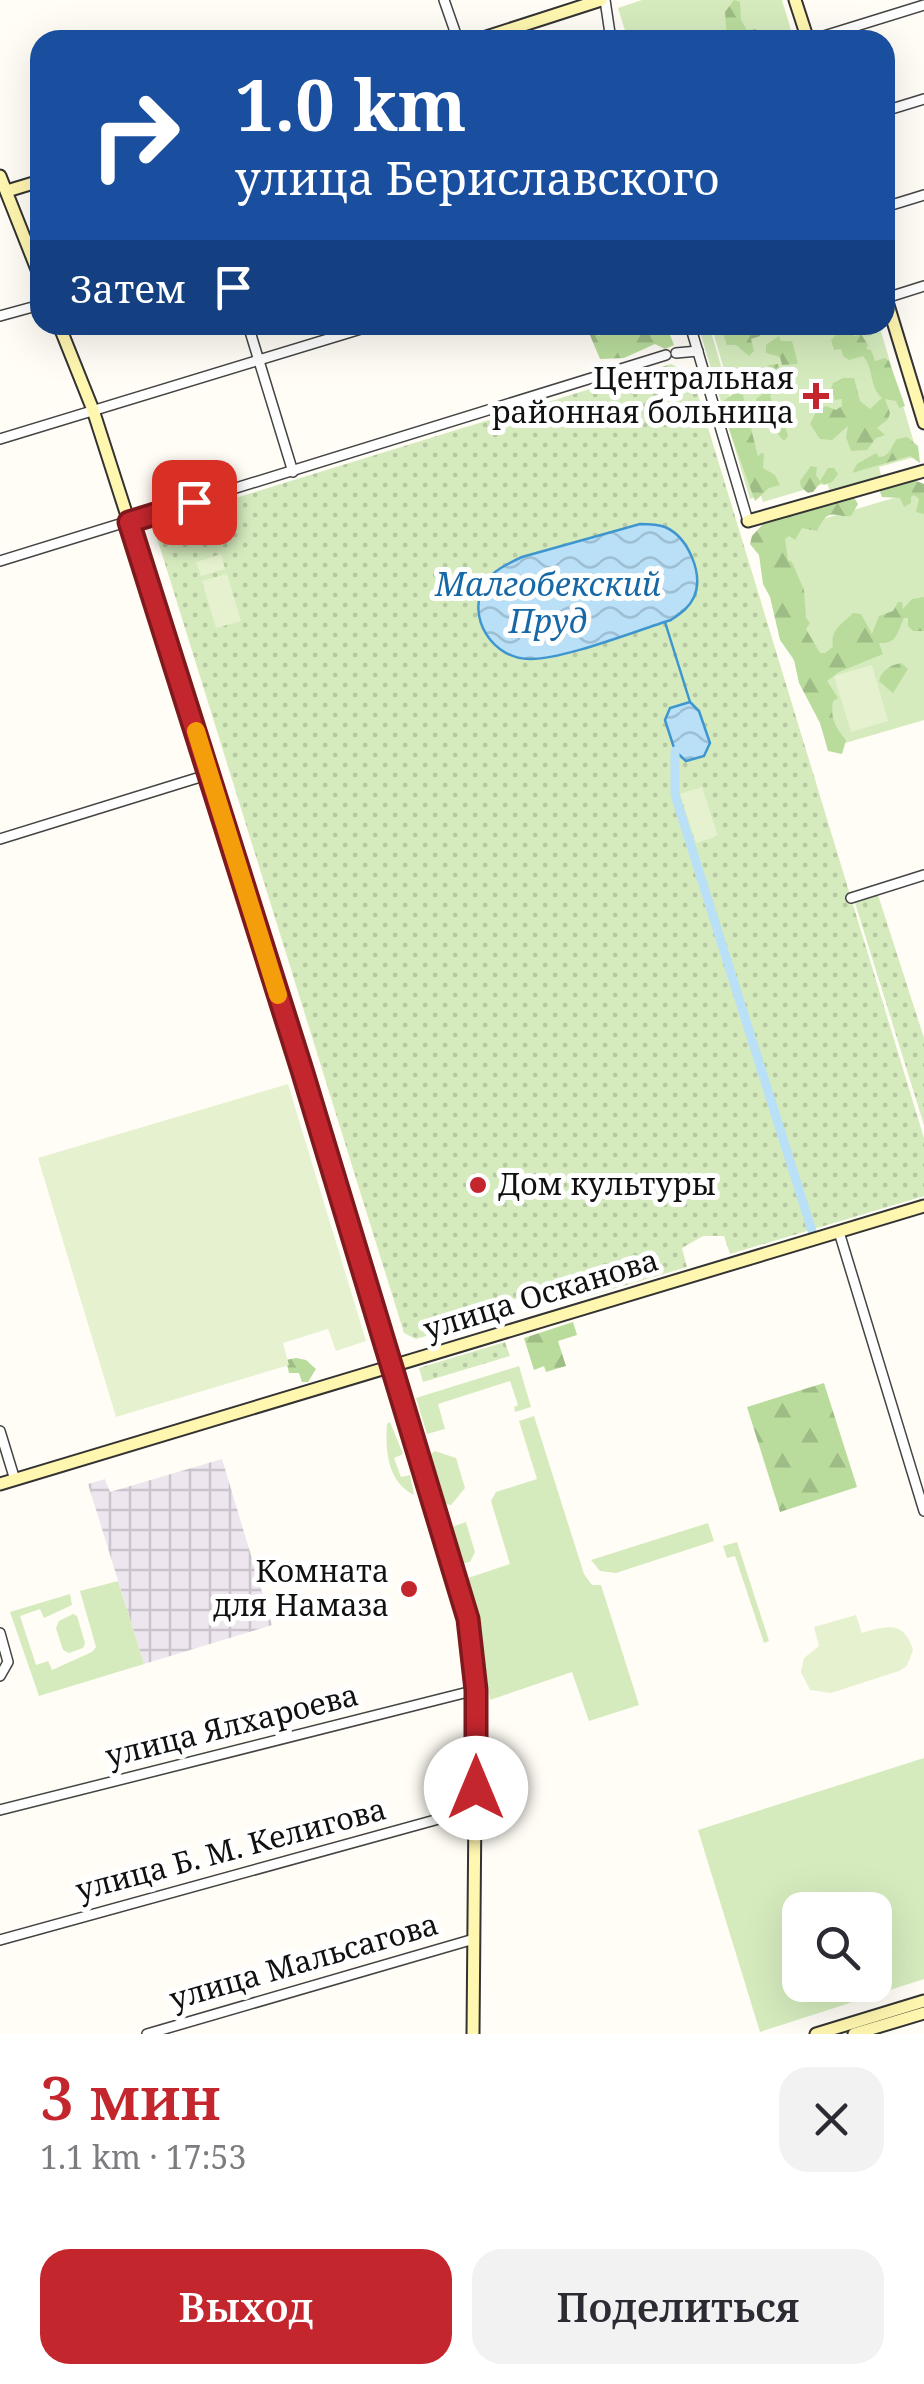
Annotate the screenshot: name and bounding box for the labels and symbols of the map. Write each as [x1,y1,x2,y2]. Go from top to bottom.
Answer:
place label: Центральная районная больница [491,357,794,432]
marker: Центральная районная больница [803,383,829,409]
pin [152,460,237,545]
water label: Малгобекский Пруд [434,562,661,642]
place label: Дом культуры [498,1163,716,1204]
marker: Дом культуры [467,1174,489,1196]
street label: улица Осканова [418,1238,663,1349]
place label: Комната для Намаза [213,1550,389,1625]
marker: Комната для Намаза [398,1578,420,1600]
street label: улица Ялхароева [101,1673,362,1776]
position arrow [424,1736,528,1840]
street label: улица Б. М. Келигова [71,1787,390,1910]
street label: улица Мальсагова [164,1903,443,2019]

